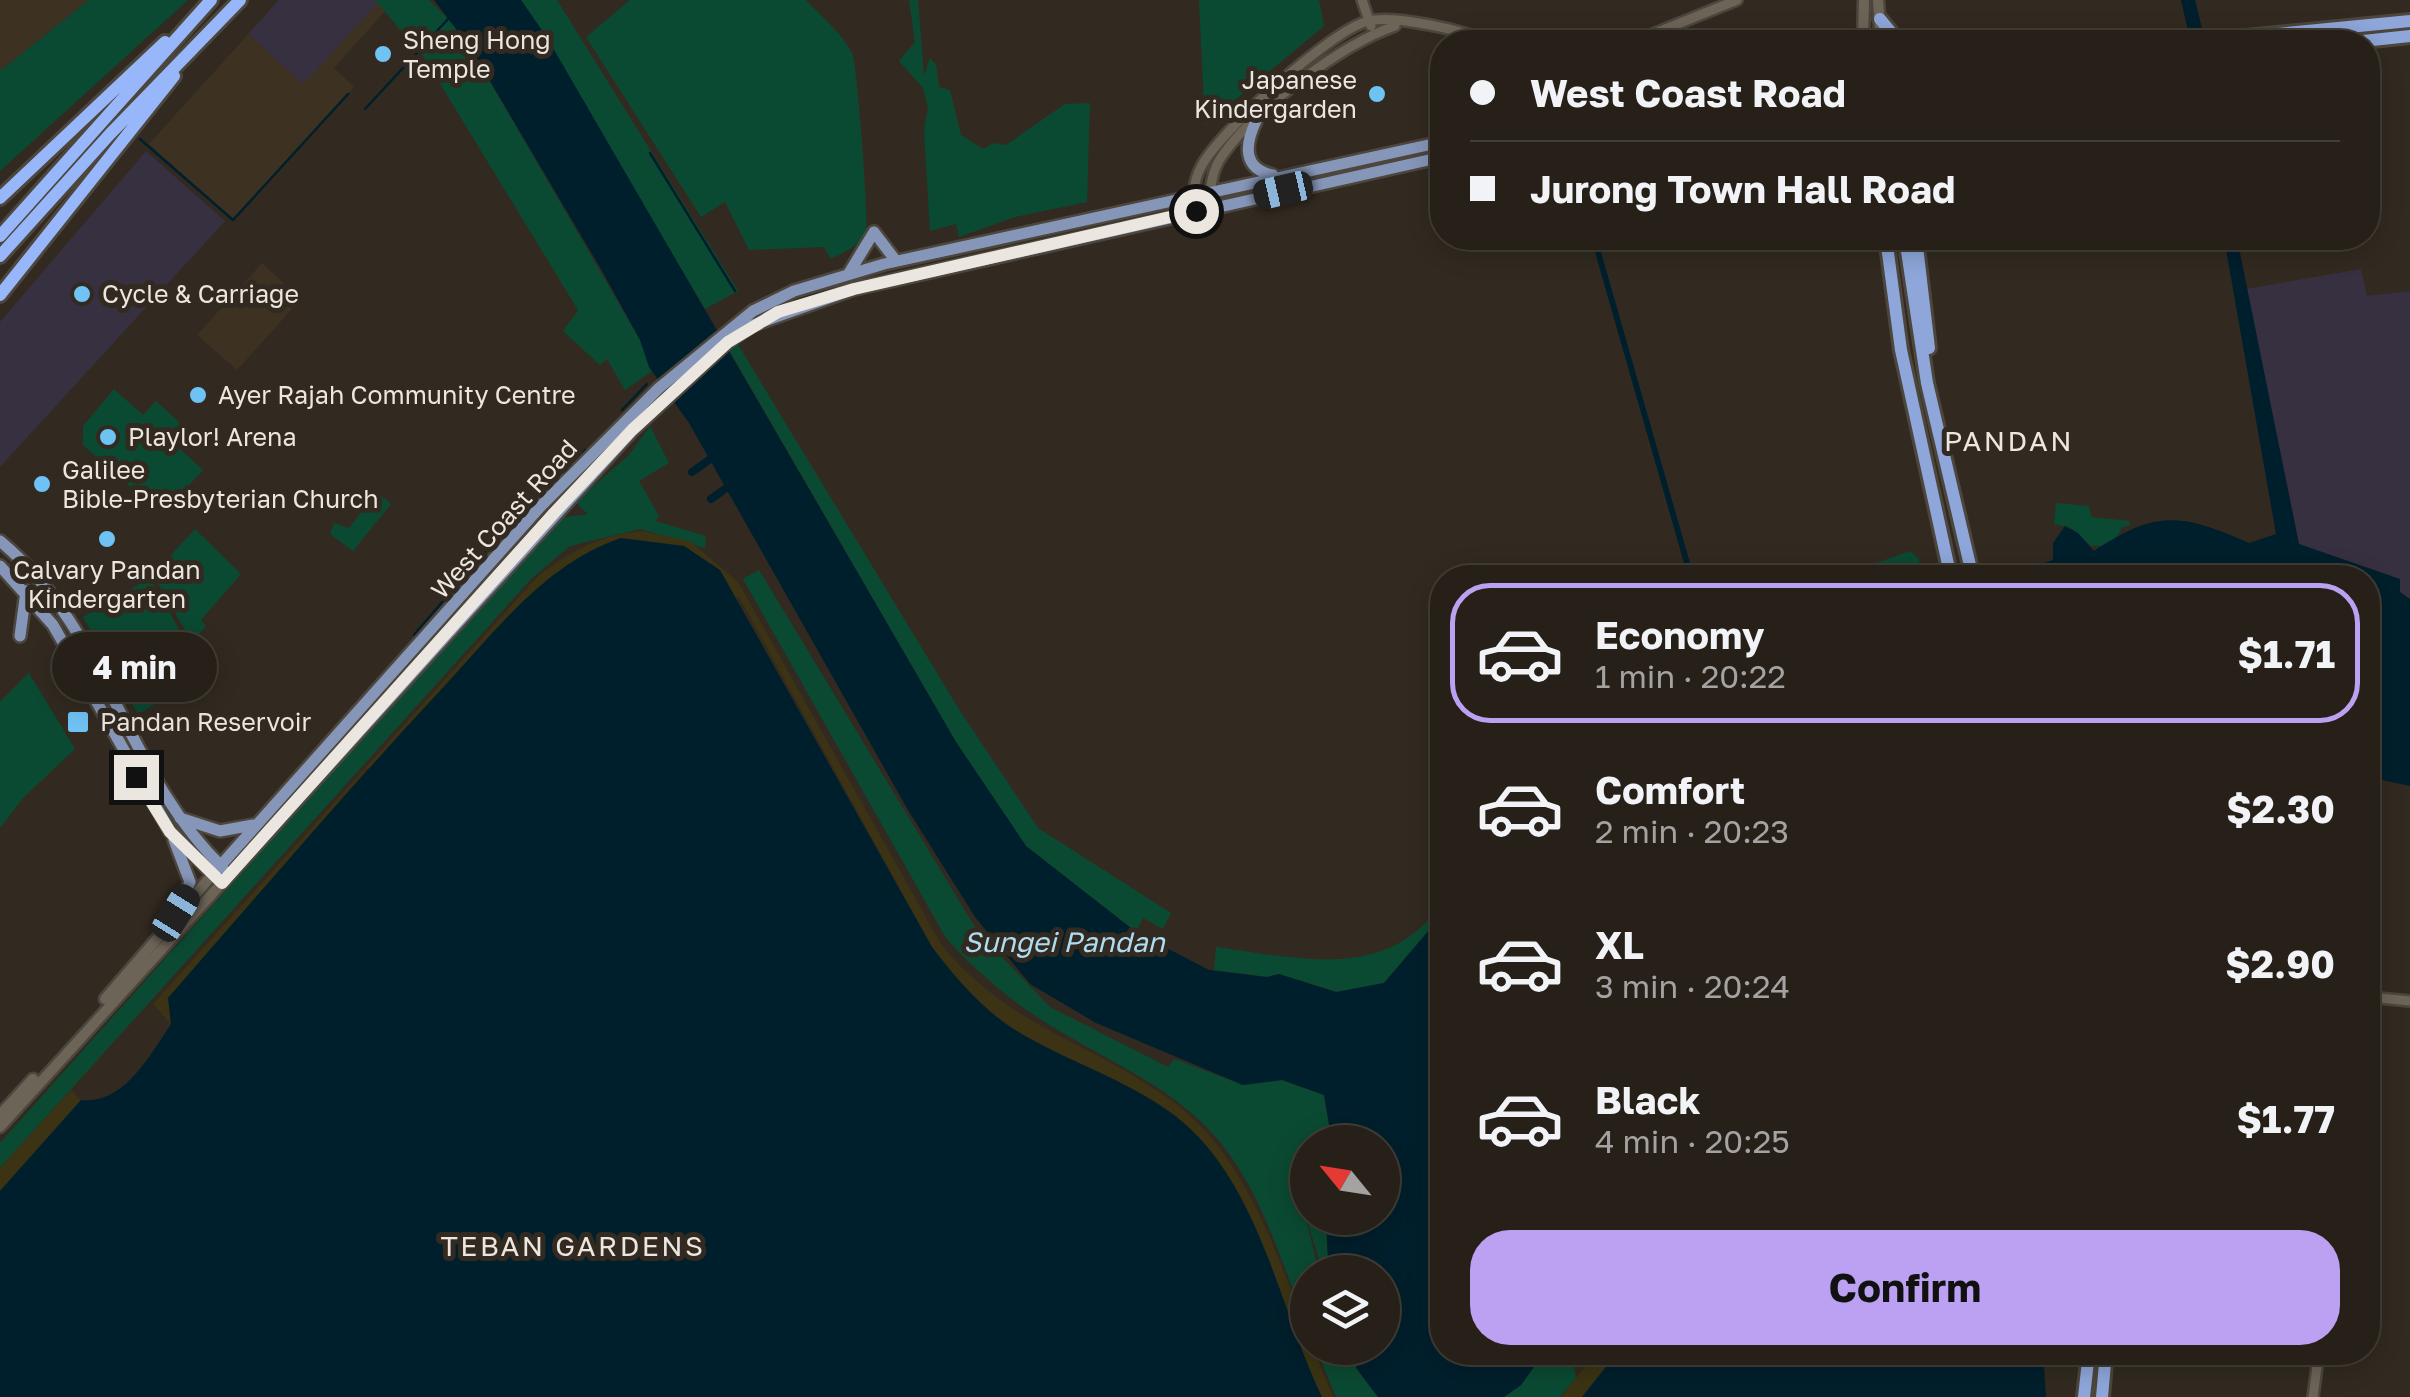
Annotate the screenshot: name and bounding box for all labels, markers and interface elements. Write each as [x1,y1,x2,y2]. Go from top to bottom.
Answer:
place label: Sheng Hong Temple [403,24,551,84]
marker: Sheng Hong Temple [372,43,394,65]
place label: Japanese Kindergarden [1194,64,1357,124]
text: West Coast Road [1530,70,1846,115]
marker: Japanese Kindergarden [1366,83,1388,105]
text: Jurong Town Hall Road [1530,166,1955,211]
car [1250,169,1316,211]
route start [1174,189,1219,234]
place label: Cycle & Carriage [102,278,299,309]
marker: Cycle & Carriage [71,283,93,305]
place label: Ayer Rajah Community Centre [218,379,575,410]
marker: Ayer Rajah Community Centre [187,384,209,406]
place label: Playlor! Arena [128,421,297,452]
district label: PANDAN [1944,424,2074,457]
marker: Playlor! Arena [97,426,119,448]
street label: West Coast Road [424,433,583,605]
place label: Galilee Bible-Presbyterian Church [62,454,379,514]
marker: Galilee Bible-Presbyterian Church [31,473,53,495]
marker: Calvary Pandan Kindergarten [96,528,118,550]
place label: Calvary Pandan Kindergarten [13,554,201,614]
icon: car [1475,608,1565,698]
text: Economy [1595,612,1764,657]
text: $1.71 [2238,631,2335,676]
callout: 4 min [54,632,218,702]
text: 4 min [92,648,177,686]
text: 1 min · 20:22 [1595,657,1786,695]
place label: Pandan Reservoir [100,706,311,737]
marker: Pandan Reservoir [65,709,91,735]
route end [114,755,159,800]
icon: car [1475,763,1565,853]
text: Comfort [1595,767,1745,812]
text: $2.30 [2226,786,2335,831]
text: 2 min · 20:23 [1595,812,1789,850]
car [147,880,205,946]
icon: car [1475,918,1565,1008]
text: XL [1595,922,1644,967]
water label: Sungei Pandan [963,925,1166,958]
text: $2.90 [2225,941,2335,986]
text: 3 min · 20:24 [1595,967,1790,1005]
icon: car [1475,1073,1565,1163]
text: Black [1595,1077,1700,1122]
text: $1.77 [2236,1096,2335,1141]
text: 4 min · 20:25 [1595,1122,1790,1160]
north arrow [1290,1125,1400,1235]
map controls [1290,1125,1400,1365]
district label: TEBAN GARDENS [440,1229,706,1262]
button: Confirm [1470,1230,2340,1345]
button: layers [1290,1255,1400,1365]

